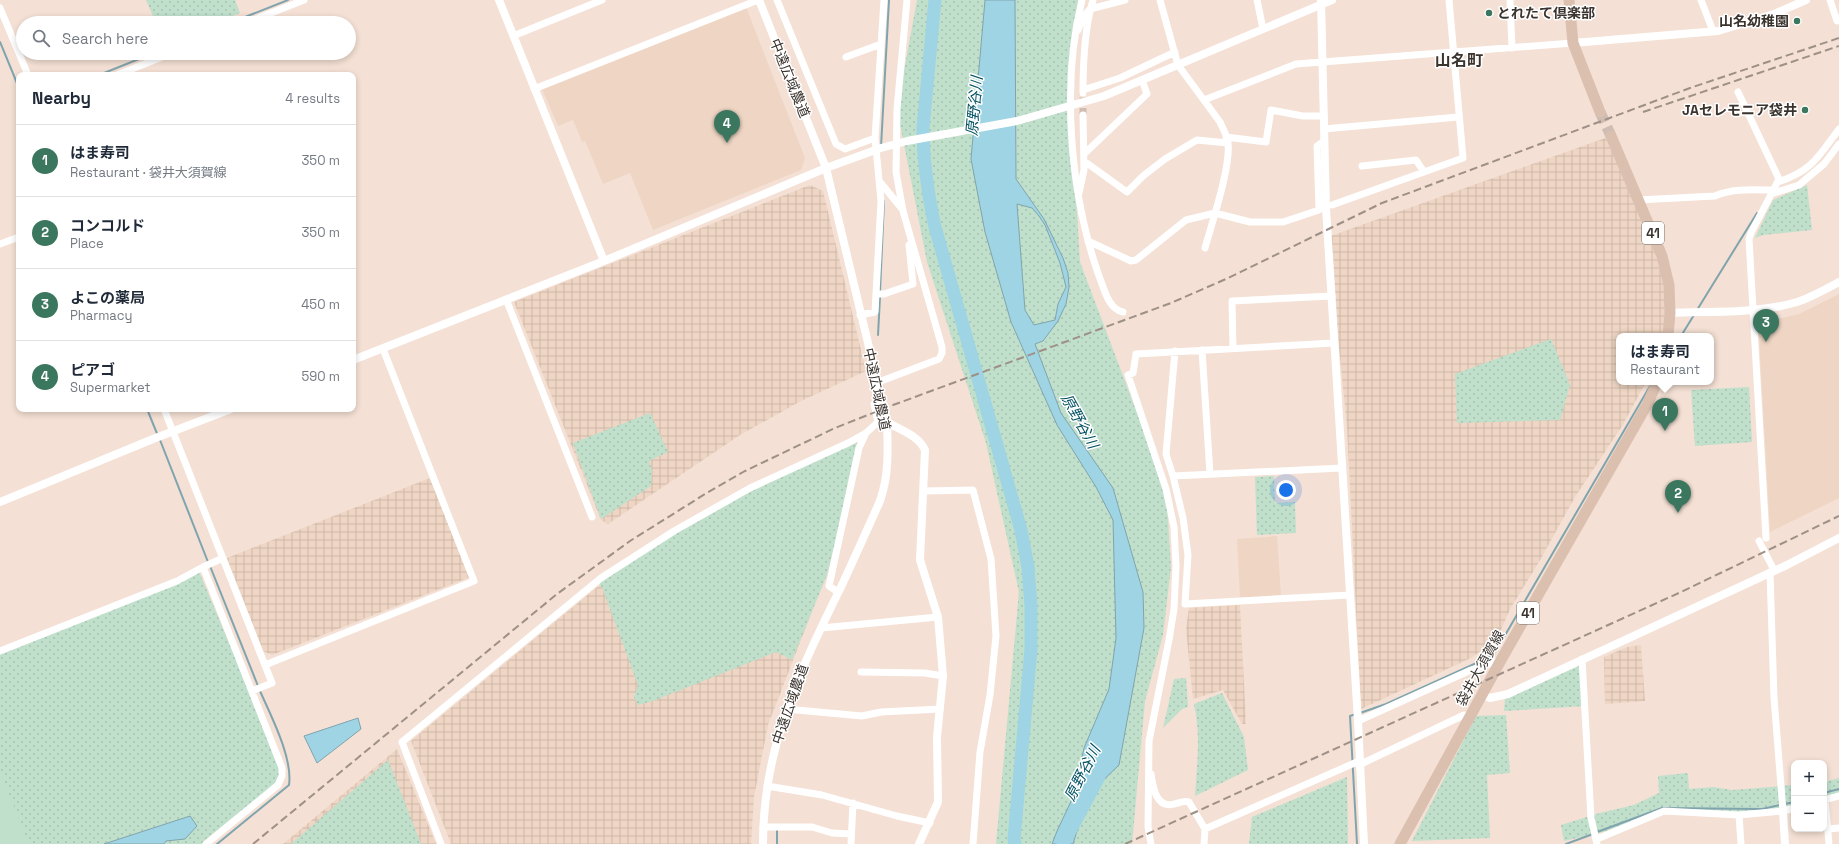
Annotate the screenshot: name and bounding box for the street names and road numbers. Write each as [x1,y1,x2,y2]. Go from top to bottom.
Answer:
street label: 中遠広域農道 [766,36,814,120]
road number: 41 [1642,222,1664,244]
street label: 中遠広域農道 [859,346,895,432]
road number: 41 [1517,602,1539,624]
street label: 袋井大須賀線 [1452,627,1508,709]
street label: 中遠広域農道 [768,661,812,747]

